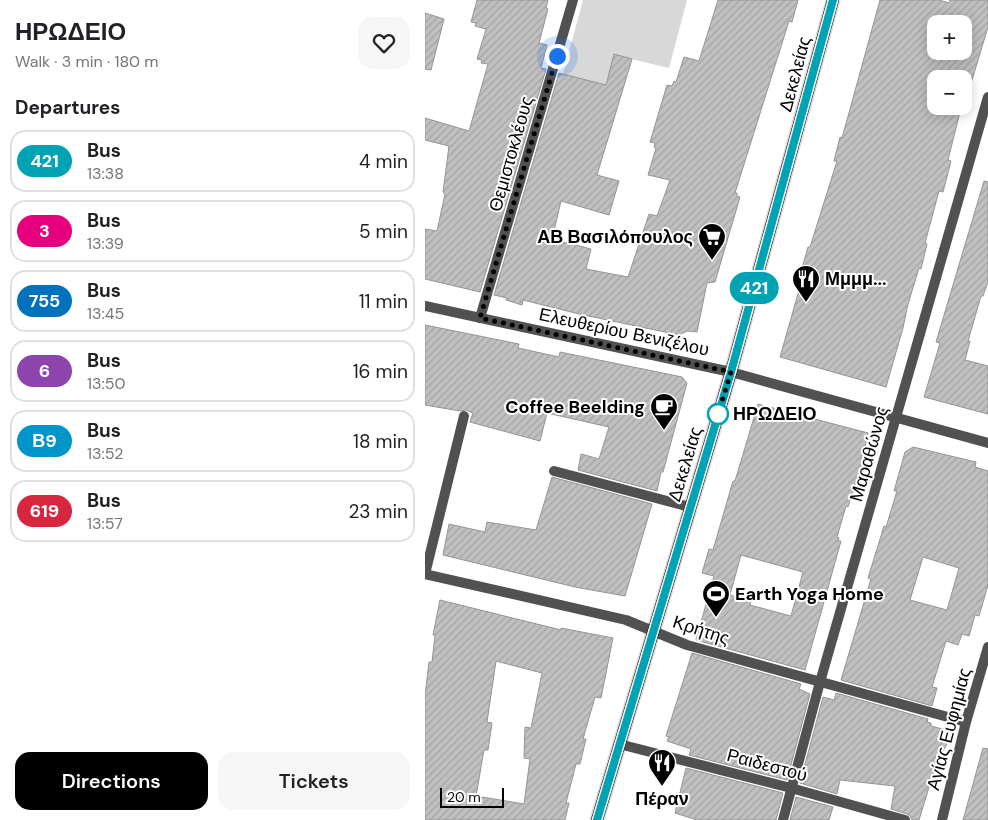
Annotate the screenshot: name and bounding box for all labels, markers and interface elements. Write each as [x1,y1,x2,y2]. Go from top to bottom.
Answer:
map controls [927,15,972,115]
button: + [927,15,972,60]
text: ΗΡΩΔΕΙΟ [15,16,126,47]
button: heart [358,17,410,69]
street label: Δεκελείας [773,33,817,114]
your location [545,44,570,69]
text: Walk · 3 min · 180 m [15,51,159,72]
button: − [927,70,972,115]
street label: Θεμιστοκλέους [483,93,539,214]
text: Departures [15,95,120,120]
text: Bus [87,138,121,163]
text: 421 [30,149,59,173]
text: 4 min [359,149,408,174]
text: 13:38 [87,163,124,184]
text: Bus [87,208,121,233]
text: 3 [39,219,50,243]
text: 5 min [359,219,408,244]
supermarket icon: ΑΒ Βασιλόπουλος [697,222,727,261]
place label: ΑΒ Βασιλόπουλος [537,225,693,249]
text: 13:39 [87,233,124,254]
restaurant icon: Μμμμ... [791,264,821,303]
place label: Μμμμ... [825,267,887,291]
line badge: 421 [725,272,783,304]
text: 421 [740,276,768,300]
text: Bus [87,278,121,303]
text: 755 [29,289,60,313]
text: 11 min [359,289,408,314]
street label: Ελευθερίου Βενιζέλου [537,302,711,362]
text: 13:45 [87,303,124,324]
text: Bus [87,348,121,373]
text: 6 [39,359,50,383]
text: 16 min [353,359,408,384]
text: 13:50 [87,373,125,394]
cafe icon: Coffee Beelding [649,392,679,431]
place label: Coffee Beelding [505,395,645,419]
place label: ΗΡΩΔΕΙΟ [733,402,816,426]
marker: ΗΡΩΔΕΙΟ [707,403,729,425]
street label: Μαραθώνος [844,403,894,504]
text: Bus [87,418,121,443]
street label: Δεκελείας [662,423,708,504]
text: Β9 [32,429,57,453]
text: 18 min [353,429,408,454]
text: 13:52 [87,443,123,464]
text: Bus [87,488,121,513]
text: 619 [30,499,59,523]
text: 23 min [348,499,408,524]
text: 13:57 [87,513,123,534]
sports icon: Earth Yoga Home [701,579,731,618]
place label: Earth Yoga Home [735,582,884,606]
street label: Κρήτης [670,610,733,650]
street label: Αγίας Ευφημίας [921,665,977,793]
street label: Ραιδεστού [724,743,810,787]
restaurant icon: Πέραν [647,748,677,787]
button: Directions [15,752,208,810]
button: Tickets [218,752,410,810]
scale bar [440,785,504,808]
place label: Πέραν [635,787,689,811]
text: 20 m [447,788,481,806]

